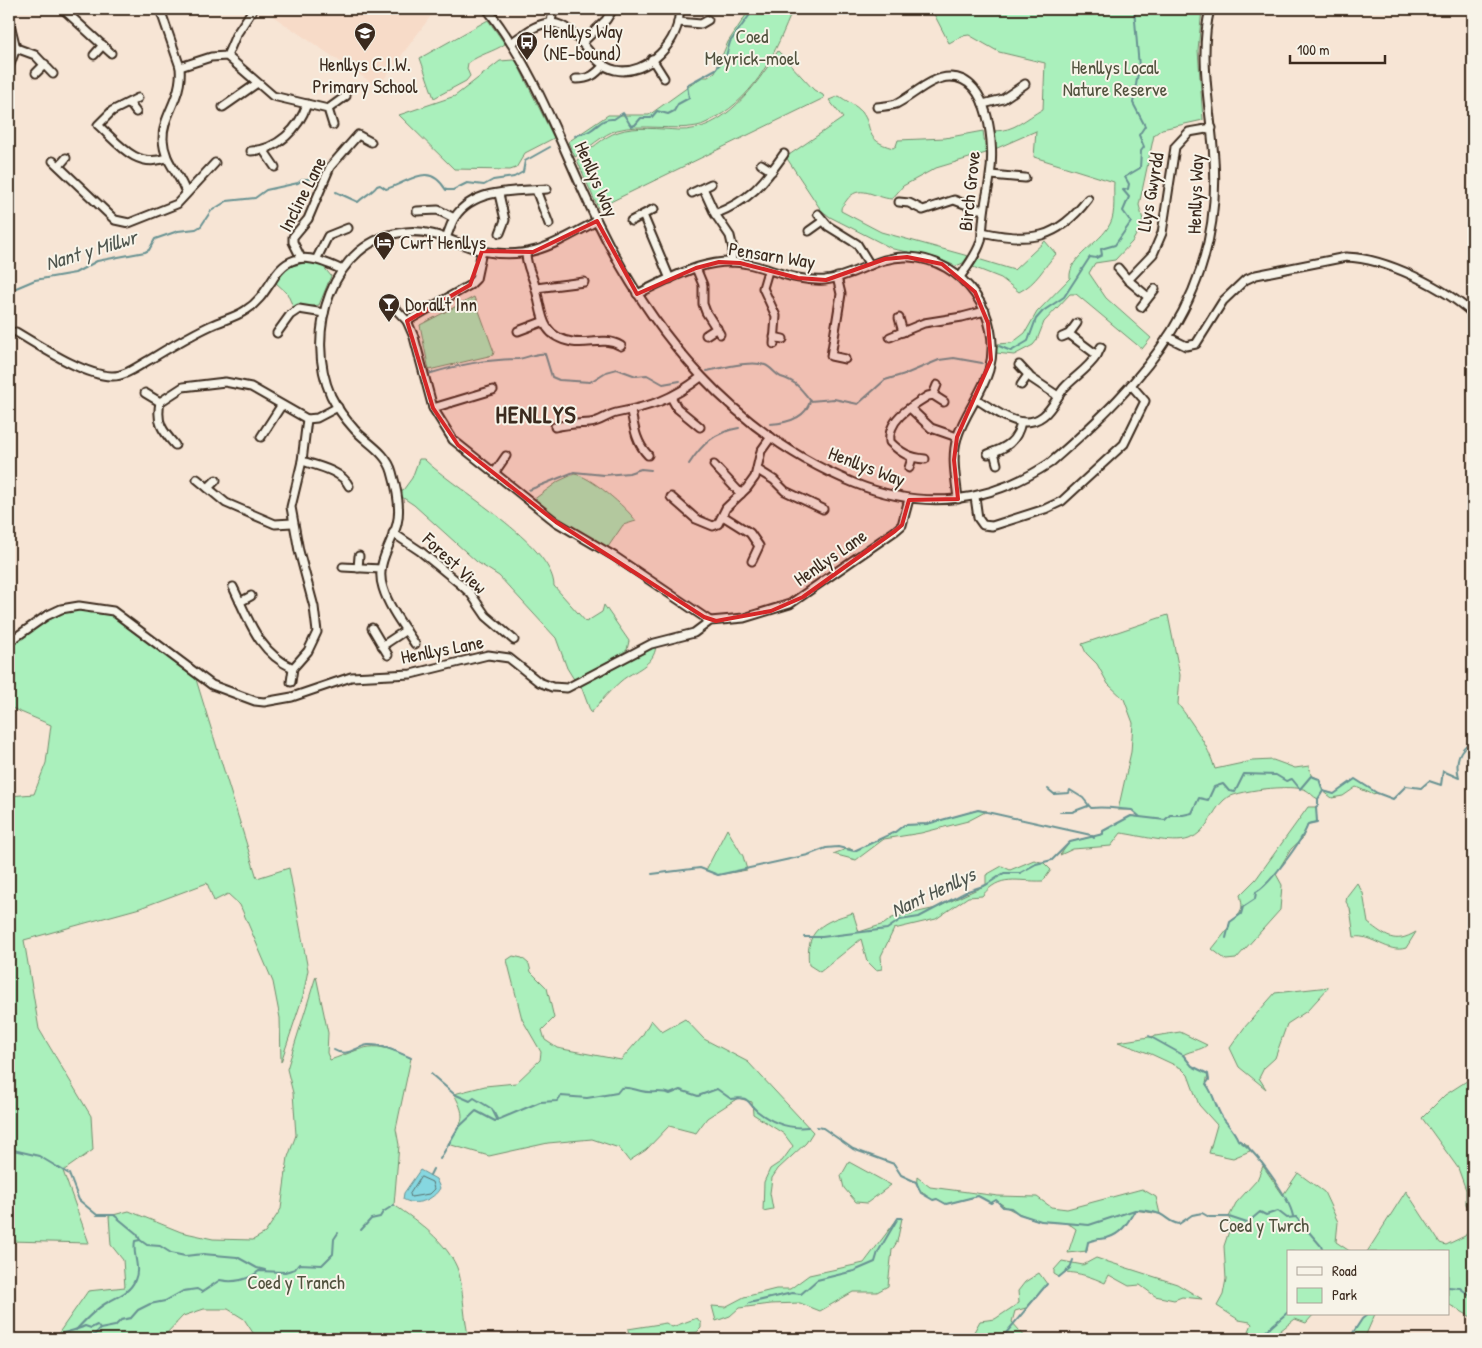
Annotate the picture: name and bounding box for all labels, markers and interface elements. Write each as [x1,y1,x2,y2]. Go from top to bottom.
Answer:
place label: Henllys Way (NE-bound) [543,18,623,66]
school or university icon: Henllys C.I.W. Primary School [353,21,377,52]
park label: Coed Meyrick-moel [705,23,800,71]
bus stop icon: Henllys Way (NE-bound) [515,30,539,61]
scale bar [1290,32,1384,64]
text: 100 m [1297,39,1330,60]
place label: Henllys C.I.W. Primary School [312,51,419,99]
park label: Henllys Local Nature Reserve [1063,54,1168,102]
street label: Henllys Way [569,137,625,221]
street label: Birch Grove [952,149,986,232]
street label: Llys Gwyrdd [1130,150,1170,234]
street label: Incline Lane [272,152,332,236]
street label: Henllys Way [1181,153,1209,235]
water label: Nant y Millwr [42,222,142,277]
place label: Cwrt Henllys [400,229,486,255]
hotel icon: Cwrt Henllys [372,230,396,261]
street label: Pensarn Way [727,235,817,275]
place label: Dorallt Inn [405,291,477,317]
bar icon: Dorallt Inn [377,292,401,323]
district label: HENLLYS [495,398,577,430]
street label: Henllys Way [825,440,909,492]
street label: Henllys Lane [788,522,872,592]
street label: Forest View [416,526,493,600]
street label: Henllys Lane [398,628,486,670]
water label: Nant Henllys [886,859,982,924]
park label: Coed y Twrch [1219,1212,1309,1238]
legend [1287,1250,1450,1316]
text: Road [1332,1260,1357,1281]
park label: Coed y Tranch [247,1269,345,1295]
text: Park [1332,1284,1357,1305]

